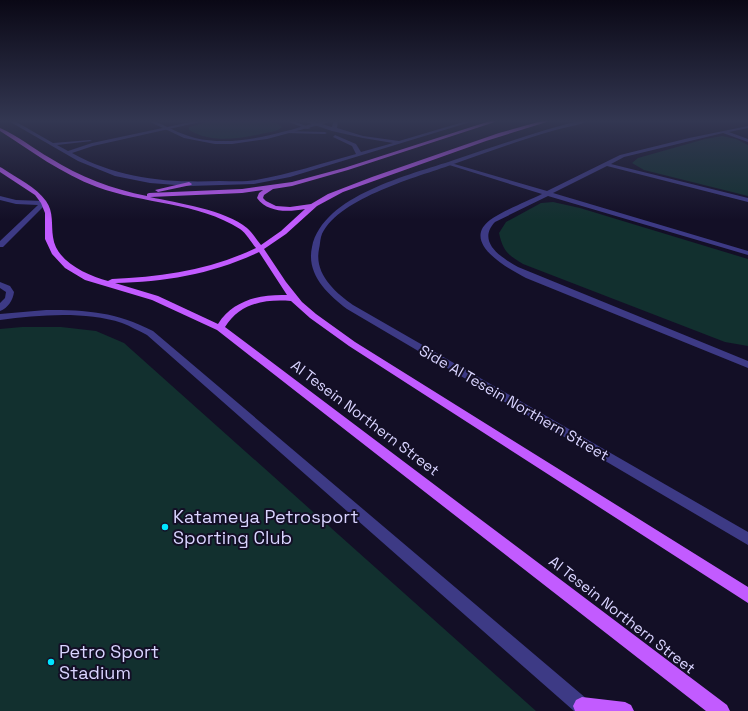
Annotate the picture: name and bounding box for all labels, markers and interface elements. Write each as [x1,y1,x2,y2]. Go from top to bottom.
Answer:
street label: Side Al Tesein Northern Street [416,340,613,465]
street label: Al Tesein Northern Street [287,356,443,480]
place label: Katameya Petrosport Sporting Club [173,505,358,549]
marker: Katameya Petrosport Sporting Club [160,522,170,532]
street label: Al Tesein Northern Street [545,551,699,678]
place label: Petro Sport Stadium [59,640,159,684]
marker: Petro Sport Stadium [46,657,56,667]

